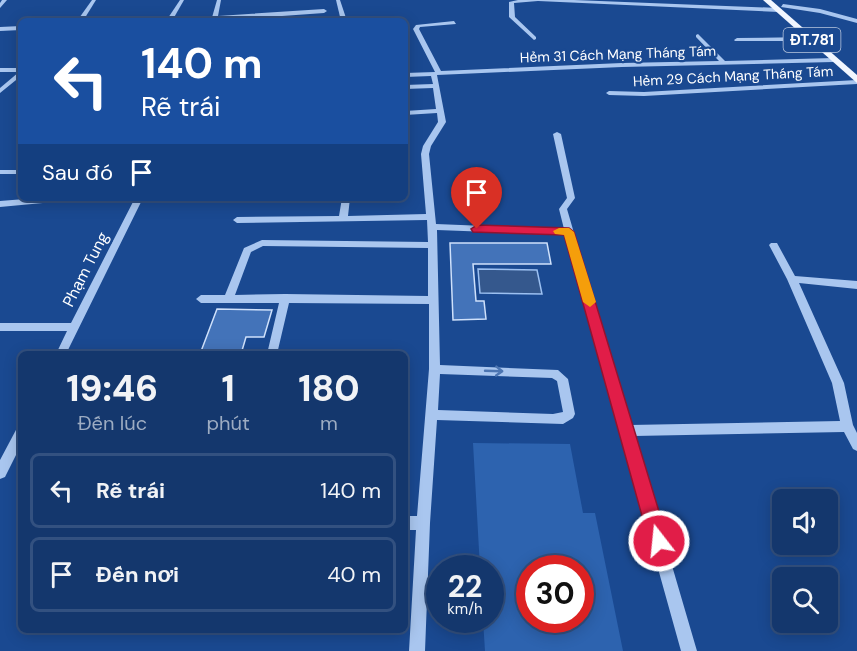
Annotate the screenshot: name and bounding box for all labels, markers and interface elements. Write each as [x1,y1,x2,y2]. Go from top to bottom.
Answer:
road number: ĐT.781 [784,28,840,52]
text: 140 m [141,36,263,91]
icon: left [42,42,120,120]
street label: Hẻm 31 Cách Mạng Tháng Tám [520,42,716,66]
street label: Hẻm 29 Cách Mạng Tháng Tám [632,62,834,90]
text: Rẽ trái [141,89,221,124]
icon: arrive [125,156,158,189]
text: Sau đó [42,158,113,187]
pin [451,167,502,229]
icon: arrive [460,176,493,209]
street label: Phạm Tung [58,228,113,310]
text: 19:46 [66,365,158,412]
text: 1 [222,365,235,412]
text: 180 [298,365,360,412]
one-way arrow [483,365,503,376]
text: Đến lúc [77,410,147,436]
text: phút [207,410,250,436]
text: m [320,410,338,436]
icon: left [45,474,78,507]
text: Rẽ trái [96,476,165,505]
text: 140 m [320,476,381,505]
map controls [772,489,838,633]
button: sound [772,489,838,555]
position arrow [627,509,691,573]
speed limit sign: 30 [516,555,594,633]
icon: arrive [45,558,78,591]
text: Đến nơi [96,560,179,589]
text: 40 m [327,560,381,589]
text: 22 [448,567,482,606]
button: search [772,567,838,633]
text: km/h [447,599,483,619]

